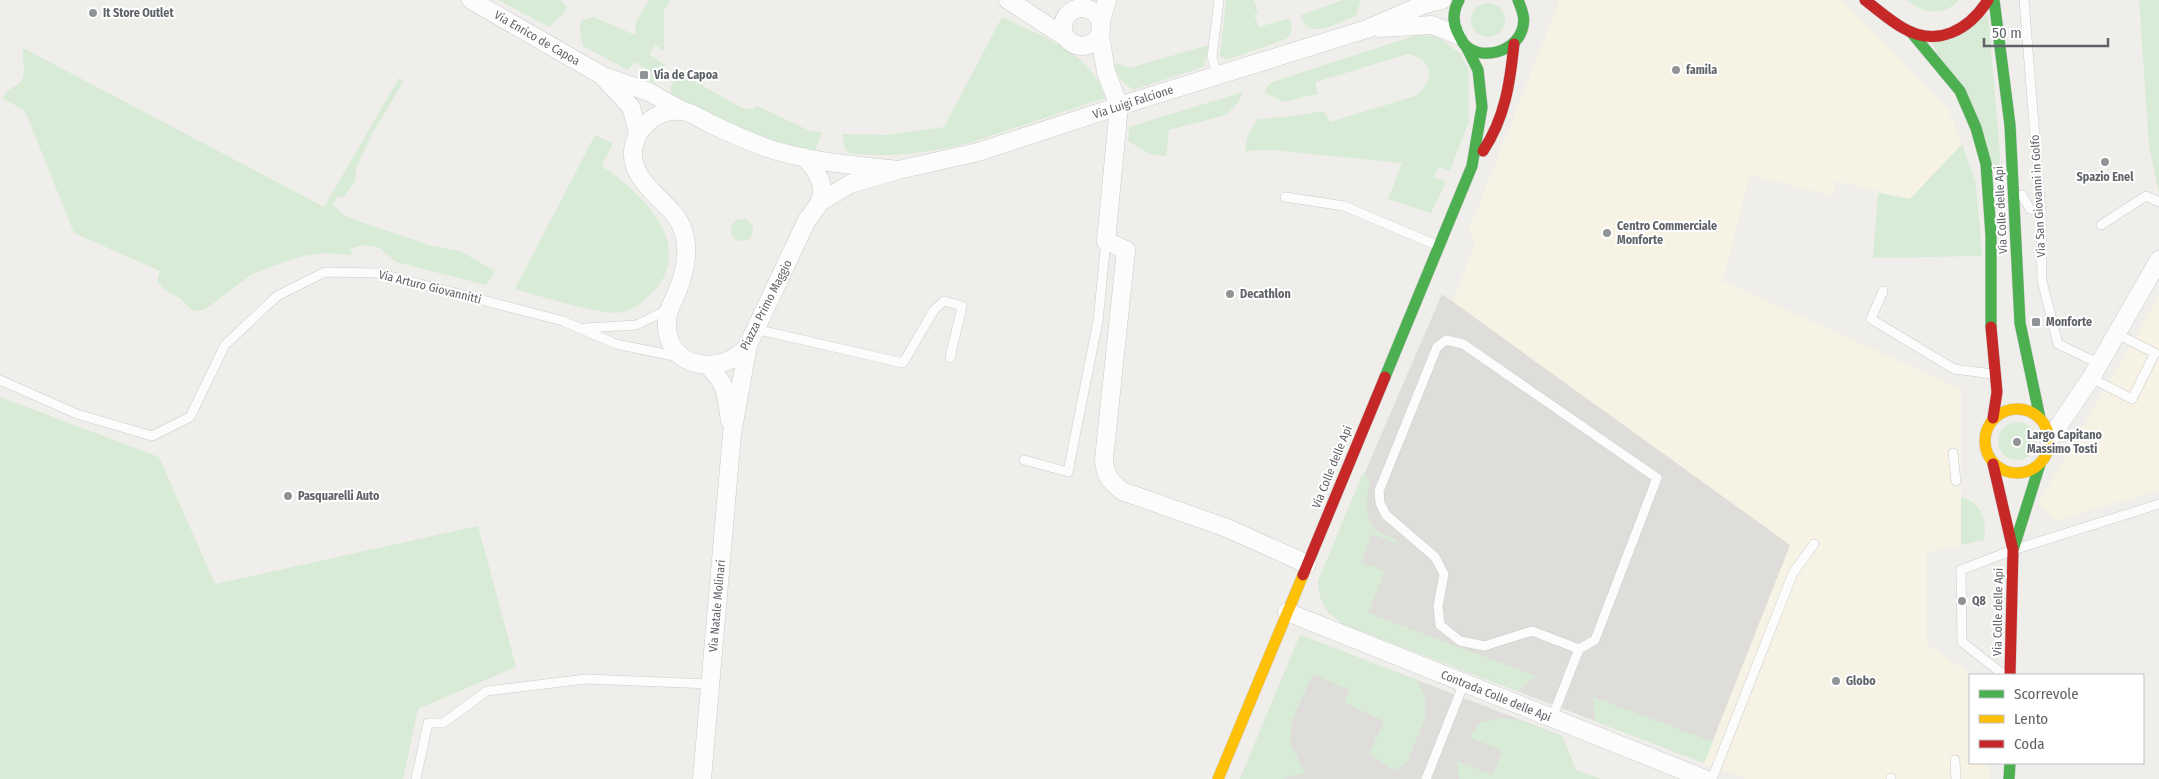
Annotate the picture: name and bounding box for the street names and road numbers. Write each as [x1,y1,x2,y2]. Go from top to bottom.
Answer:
street label: Via Enrico de Capoa [492,8,582,68]
street label: Via Luigi Falcione [1091,82,1175,122]
street label: Via San Giovanni in Golfo [2028,134,2048,258]
street label: Via Colle delle Api [1992,166,2010,254]
street label: Piazza Primo Maggio [737,257,795,353]
street label: Via Arturo Giovannitti [377,267,483,307]
street label: Via Colle delle Api [1309,424,1355,510]
street label: Via Natale Molinari [706,559,728,653]
street label: Via Colle delle Api [1990,568,2006,656]
street label: Contrada Colle delle Api [1439,667,1553,725]

